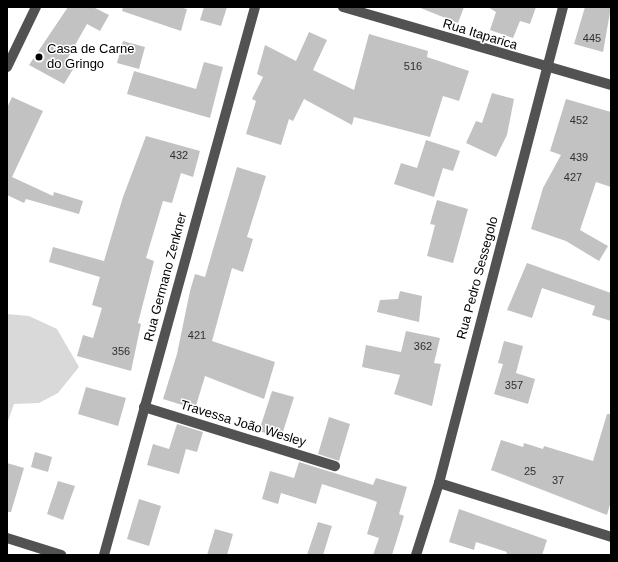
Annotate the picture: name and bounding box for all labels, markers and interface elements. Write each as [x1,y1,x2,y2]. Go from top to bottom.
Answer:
street label: Rua Itaparica [441,16,519,54]
house number: 445 [583,31,601,45]
place label: Casa de Carne do Gringo [47,42,134,73]
marker: Casa de Carne do Gringo [34,52,44,62]
house number: 516 [404,59,422,73]
house number: 452 [570,113,588,127]
house number: 432 [170,148,188,162]
house number: 439 [570,150,588,164]
house number: 427 [564,170,582,184]
street label: Rua Germano Zenkner [141,211,191,343]
street label: Rua Pedro Sessegolo [454,215,502,341]
house number: 421 [188,328,206,342]
house number: 362 [414,339,432,353]
house number: 356 [112,344,130,358]
house number: 357 [505,378,523,392]
street label: Travessa João Wesley [178,397,308,451]
house number: 25 [524,464,536,478]
house number: 37 [552,473,564,487]

